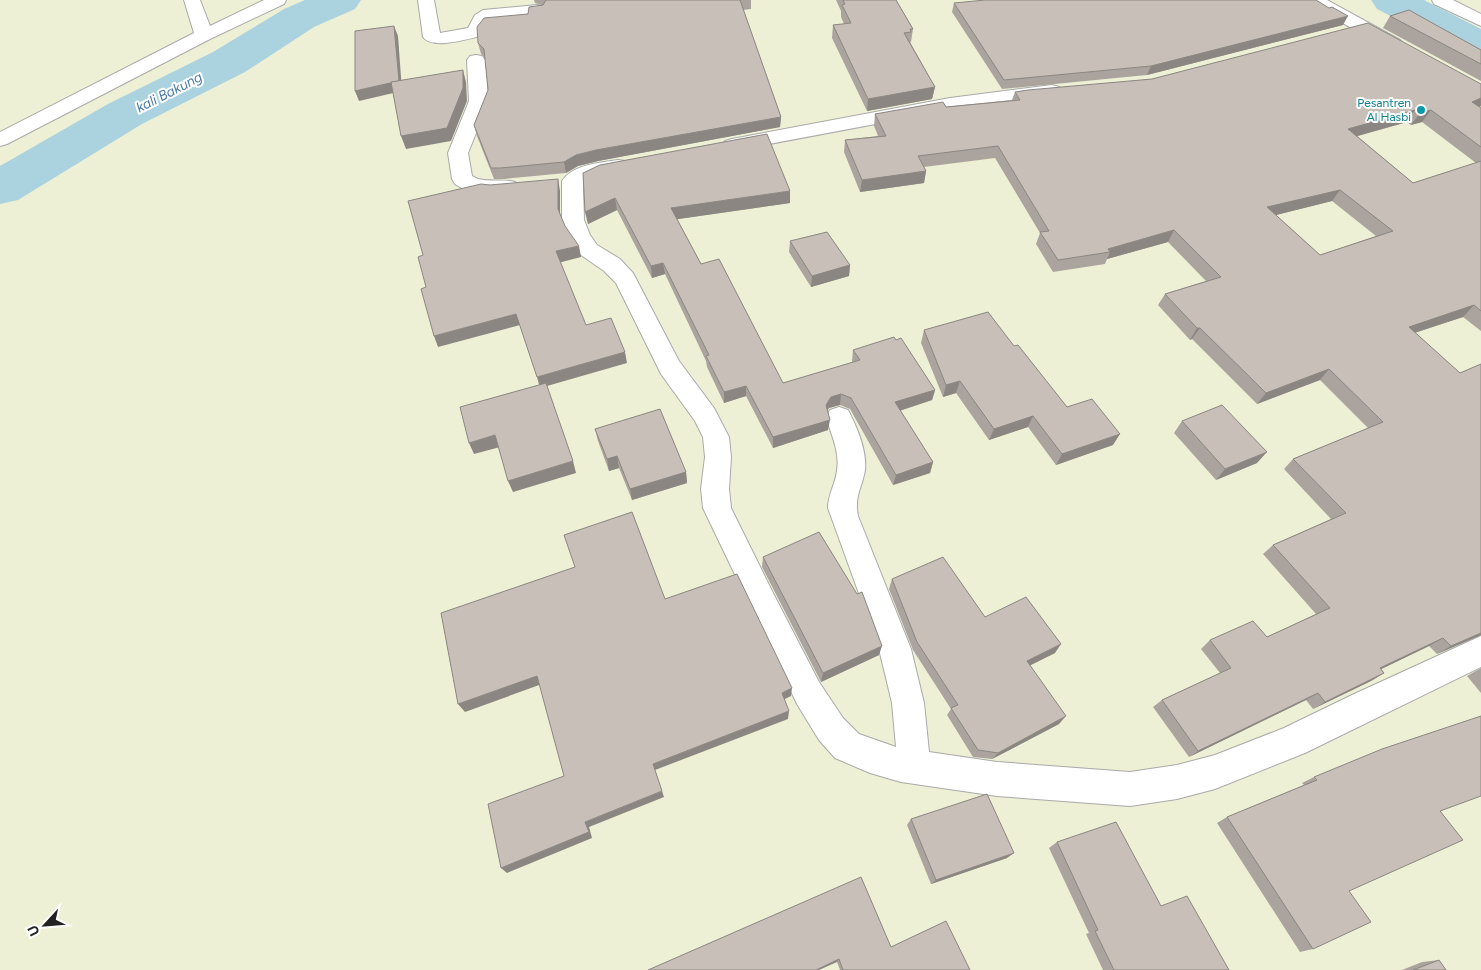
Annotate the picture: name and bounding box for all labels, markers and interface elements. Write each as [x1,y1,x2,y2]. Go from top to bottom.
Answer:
water label: kali Bakung [133,69,205,116]
place label: Pesantren Al Hasbi [1357,96,1411,124]
marker: Pesantren Al Hasbi [1415,104,1427,116]
north arrow [20,900,70,950]
text: U [24,922,44,939]

